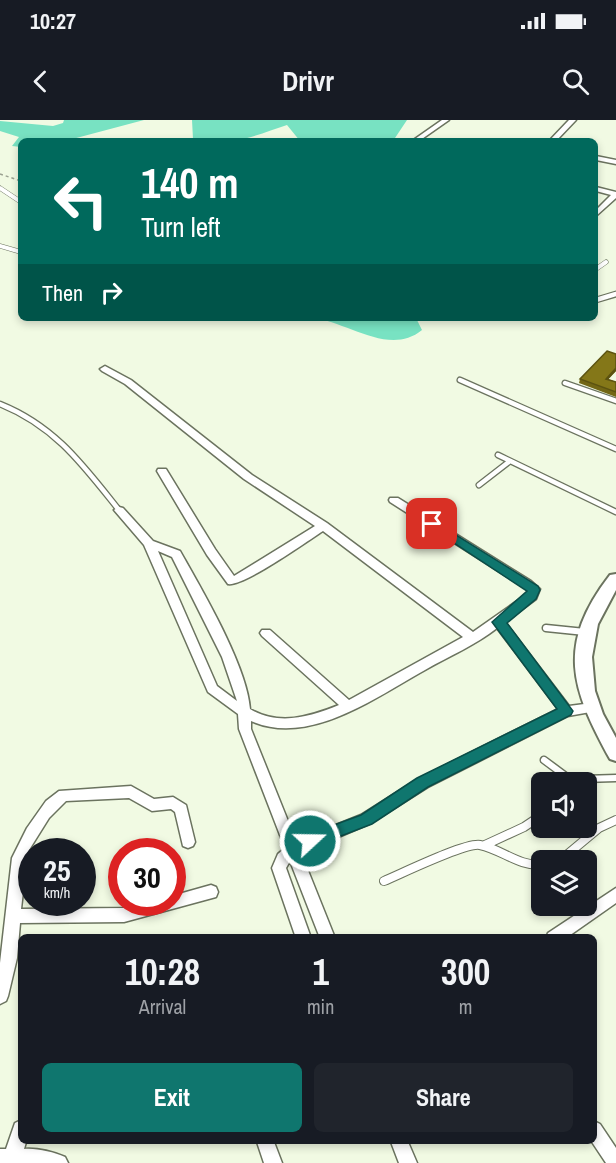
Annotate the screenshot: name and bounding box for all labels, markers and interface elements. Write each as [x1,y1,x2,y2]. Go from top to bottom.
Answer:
text: 10:27 [30,6,76,36]
text: Drivr [282,63,334,99]
icon: back [24,65,57,98]
icon: search [559,65,592,98]
text: 140 m [141,155,239,211]
icon: left [42,162,120,240]
text: Turn left [141,209,220,245]
icon: right [95,276,128,309]
text: Then [42,278,83,308]
pin [406,498,457,549]
icon: arrive [415,507,448,540]
map controls [531,772,597,916]
button: sound [531,772,597,838]
position arrow [278,809,342,873]
speed limit sign: 30 [108,838,186,916]
text: 25 [43,850,71,890]
button: layers [531,850,597,916]
text: km/h [44,882,70,903]
text: 10:28 [125,948,200,996]
text: 1 [312,948,329,996]
text: 300 [441,948,490,996]
text: Arrival [139,993,186,1020]
text: min [307,993,334,1020]
text: m [459,993,472,1020]
button: Exit [42,1063,302,1132]
button: Share [314,1063,573,1132]

